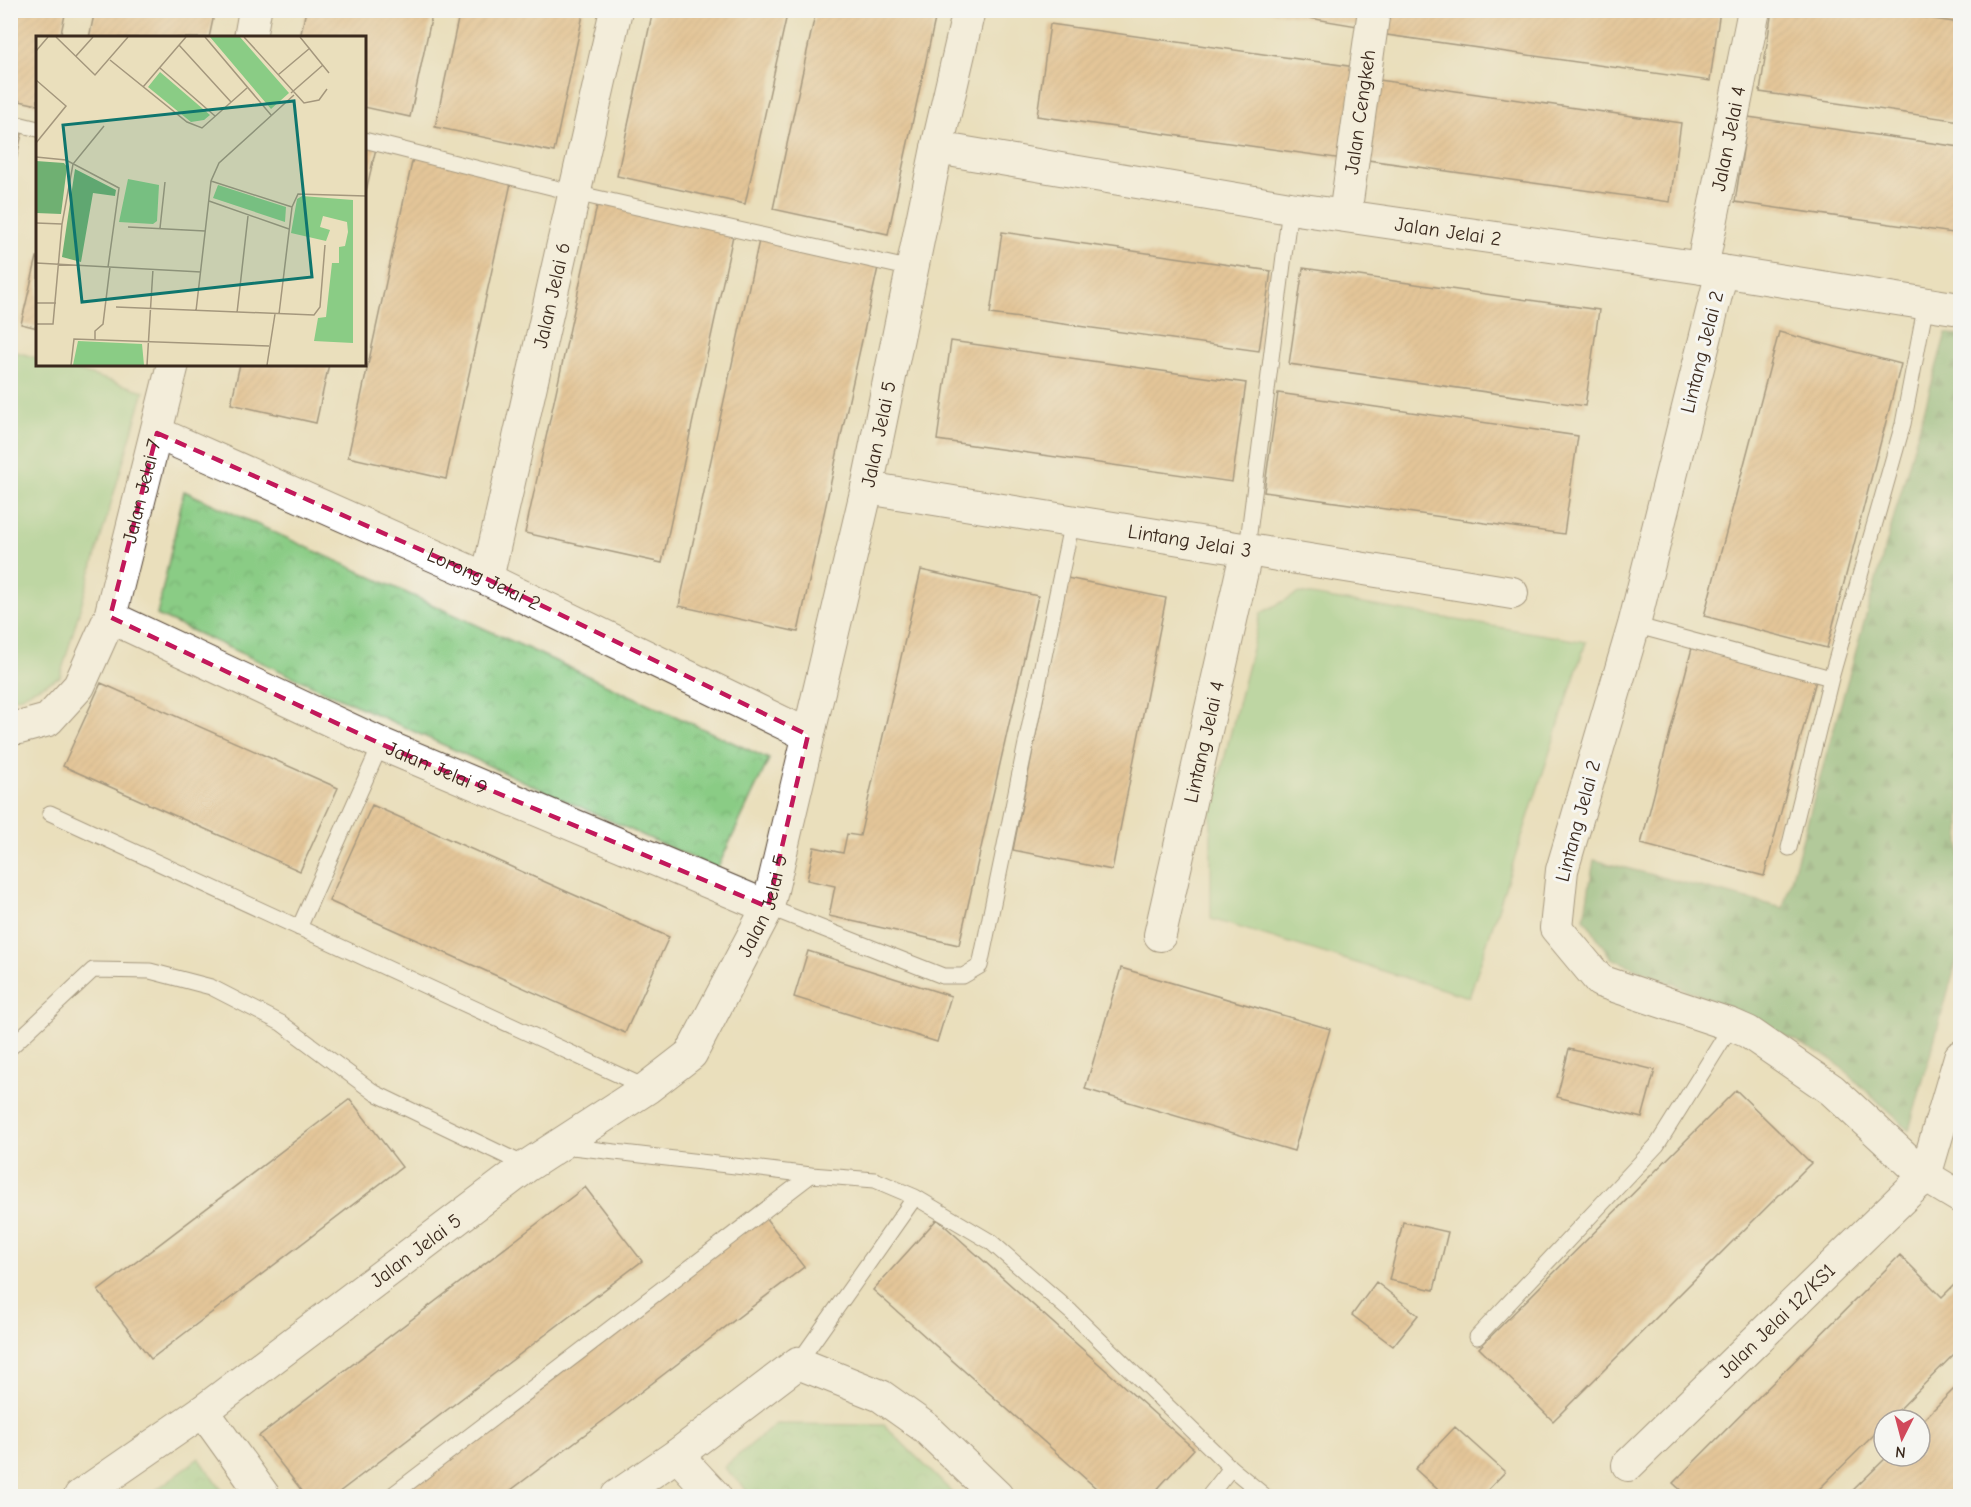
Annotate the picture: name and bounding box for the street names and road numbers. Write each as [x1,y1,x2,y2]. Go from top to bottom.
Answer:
street label: Jalan Cengkeh [1339,48,1380,176]
street label: Jalan Jelai 4 [1706,84,1750,193]
street label: Jalan Jelai 2 [1393,212,1503,250]
street label: Jalan Jelai 6 [528,240,574,350]
street label: Lintang Jelai 2 [1676,289,1728,415]
street label: Jalan Jelai 5 [856,379,900,489]
street label: Jalan Jelai 7 [117,436,166,546]
street label: Lintang Jelai 3 [1126,519,1253,562]
street label: Lorong Jelai 2 [424,543,545,615]
street label: Lintang Jelai 4 [1179,679,1228,805]
street label: Jalan Jelai 9 [383,736,491,799]
street label: Lintang Jelai 2 [1551,758,1605,884]
street label: Jalan Jelai 5 [733,852,792,960]
street label: Jalan Jelai 5 [366,1209,466,1292]
street label: Jalan Jelai 12/KS1 [1713,1259,1840,1383]

